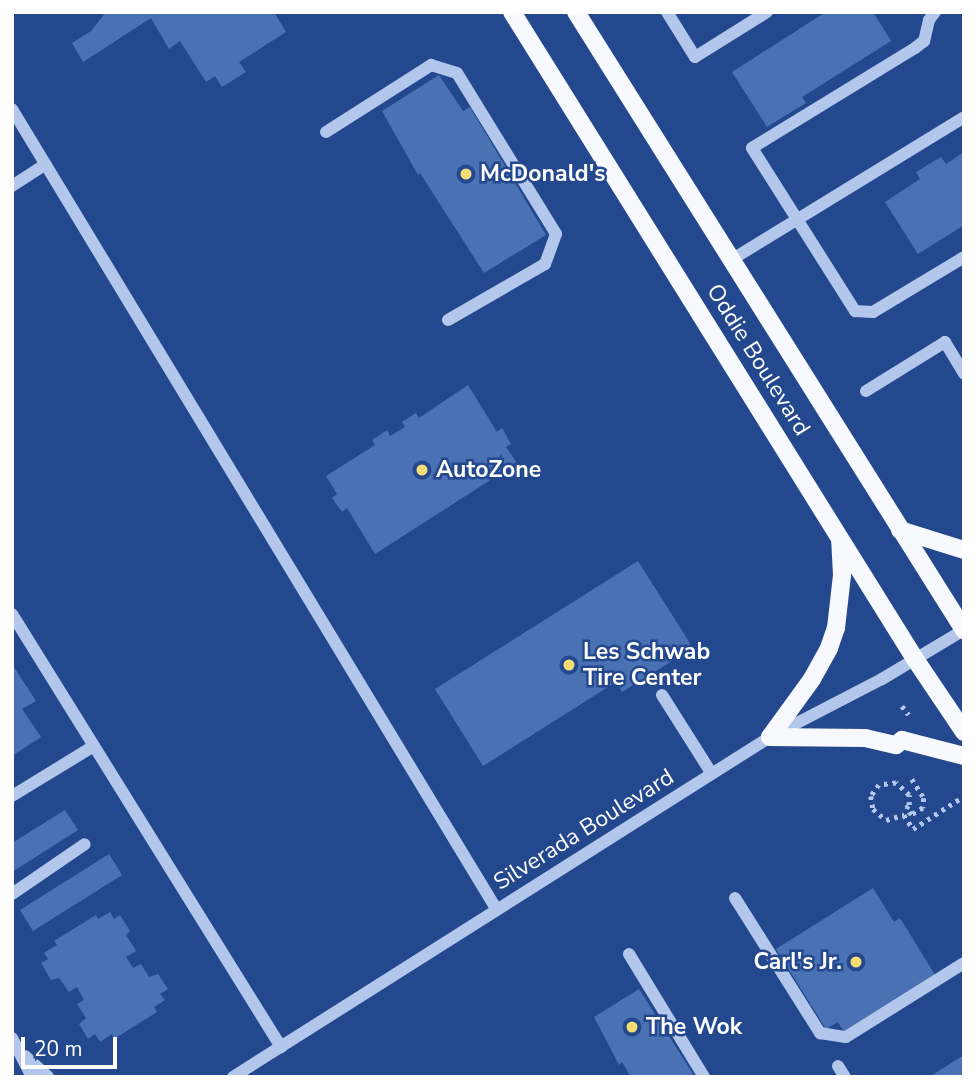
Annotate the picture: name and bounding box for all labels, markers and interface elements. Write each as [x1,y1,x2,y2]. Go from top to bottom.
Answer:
place label: McDonald's [480,160,605,188]
marker: McDonald's [458,166,474,182]
street label: Oddie Boulevard [700,279,816,441]
place label: AutoZone [436,456,541,484]
marker: AutoZone [414,462,430,478]
place label: Les Schwab Tire Center [583,638,710,692]
marker: Les Schwab Tire Center [561,657,577,673]
street label: Silverada Boulevard [489,763,679,897]
place label: Carl's Jr. [754,948,842,976]
marker: Carl's Jr. [848,954,864,970]
place label: The Wok [646,1013,742,1041]
marker: The Wok [624,1019,640,1035]
scale bar [24,1023,121,1066]
text: 20 m [34,1035,83,1063]

